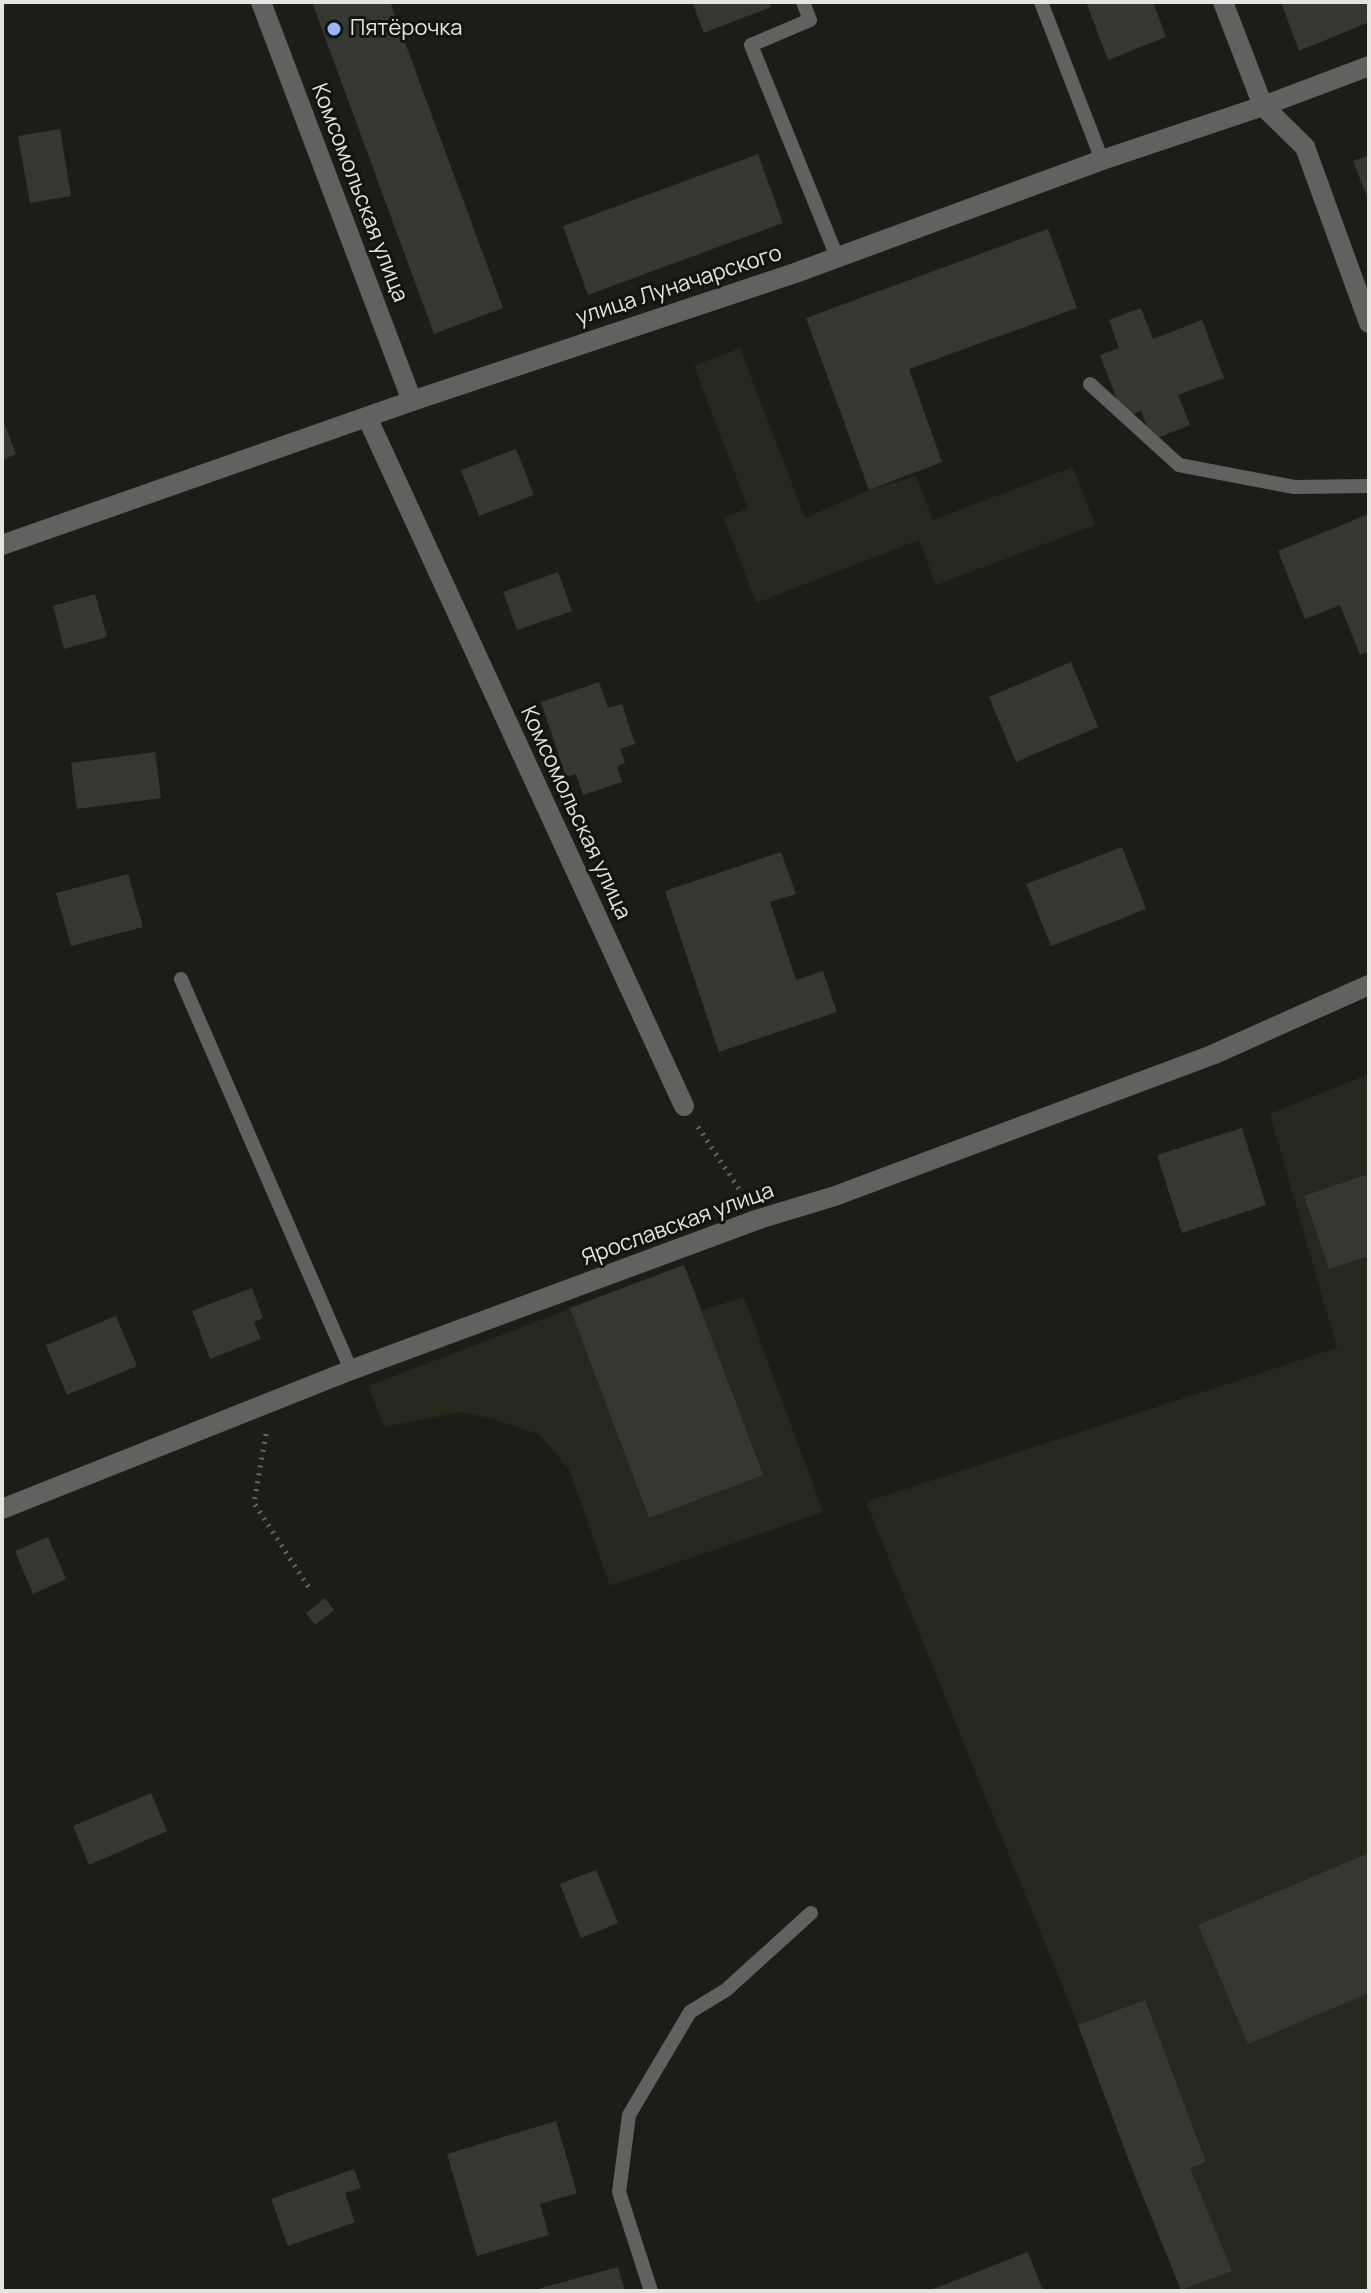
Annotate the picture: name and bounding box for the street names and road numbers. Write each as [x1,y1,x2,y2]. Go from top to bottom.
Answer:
street label: Комсомольская улица [305,80,413,306]
street label: улица Луначарского [573,240,785,332]
street label: Комсомольская улица [514,702,636,924]
street label: Ярославская улица [578,1178,778,1272]

